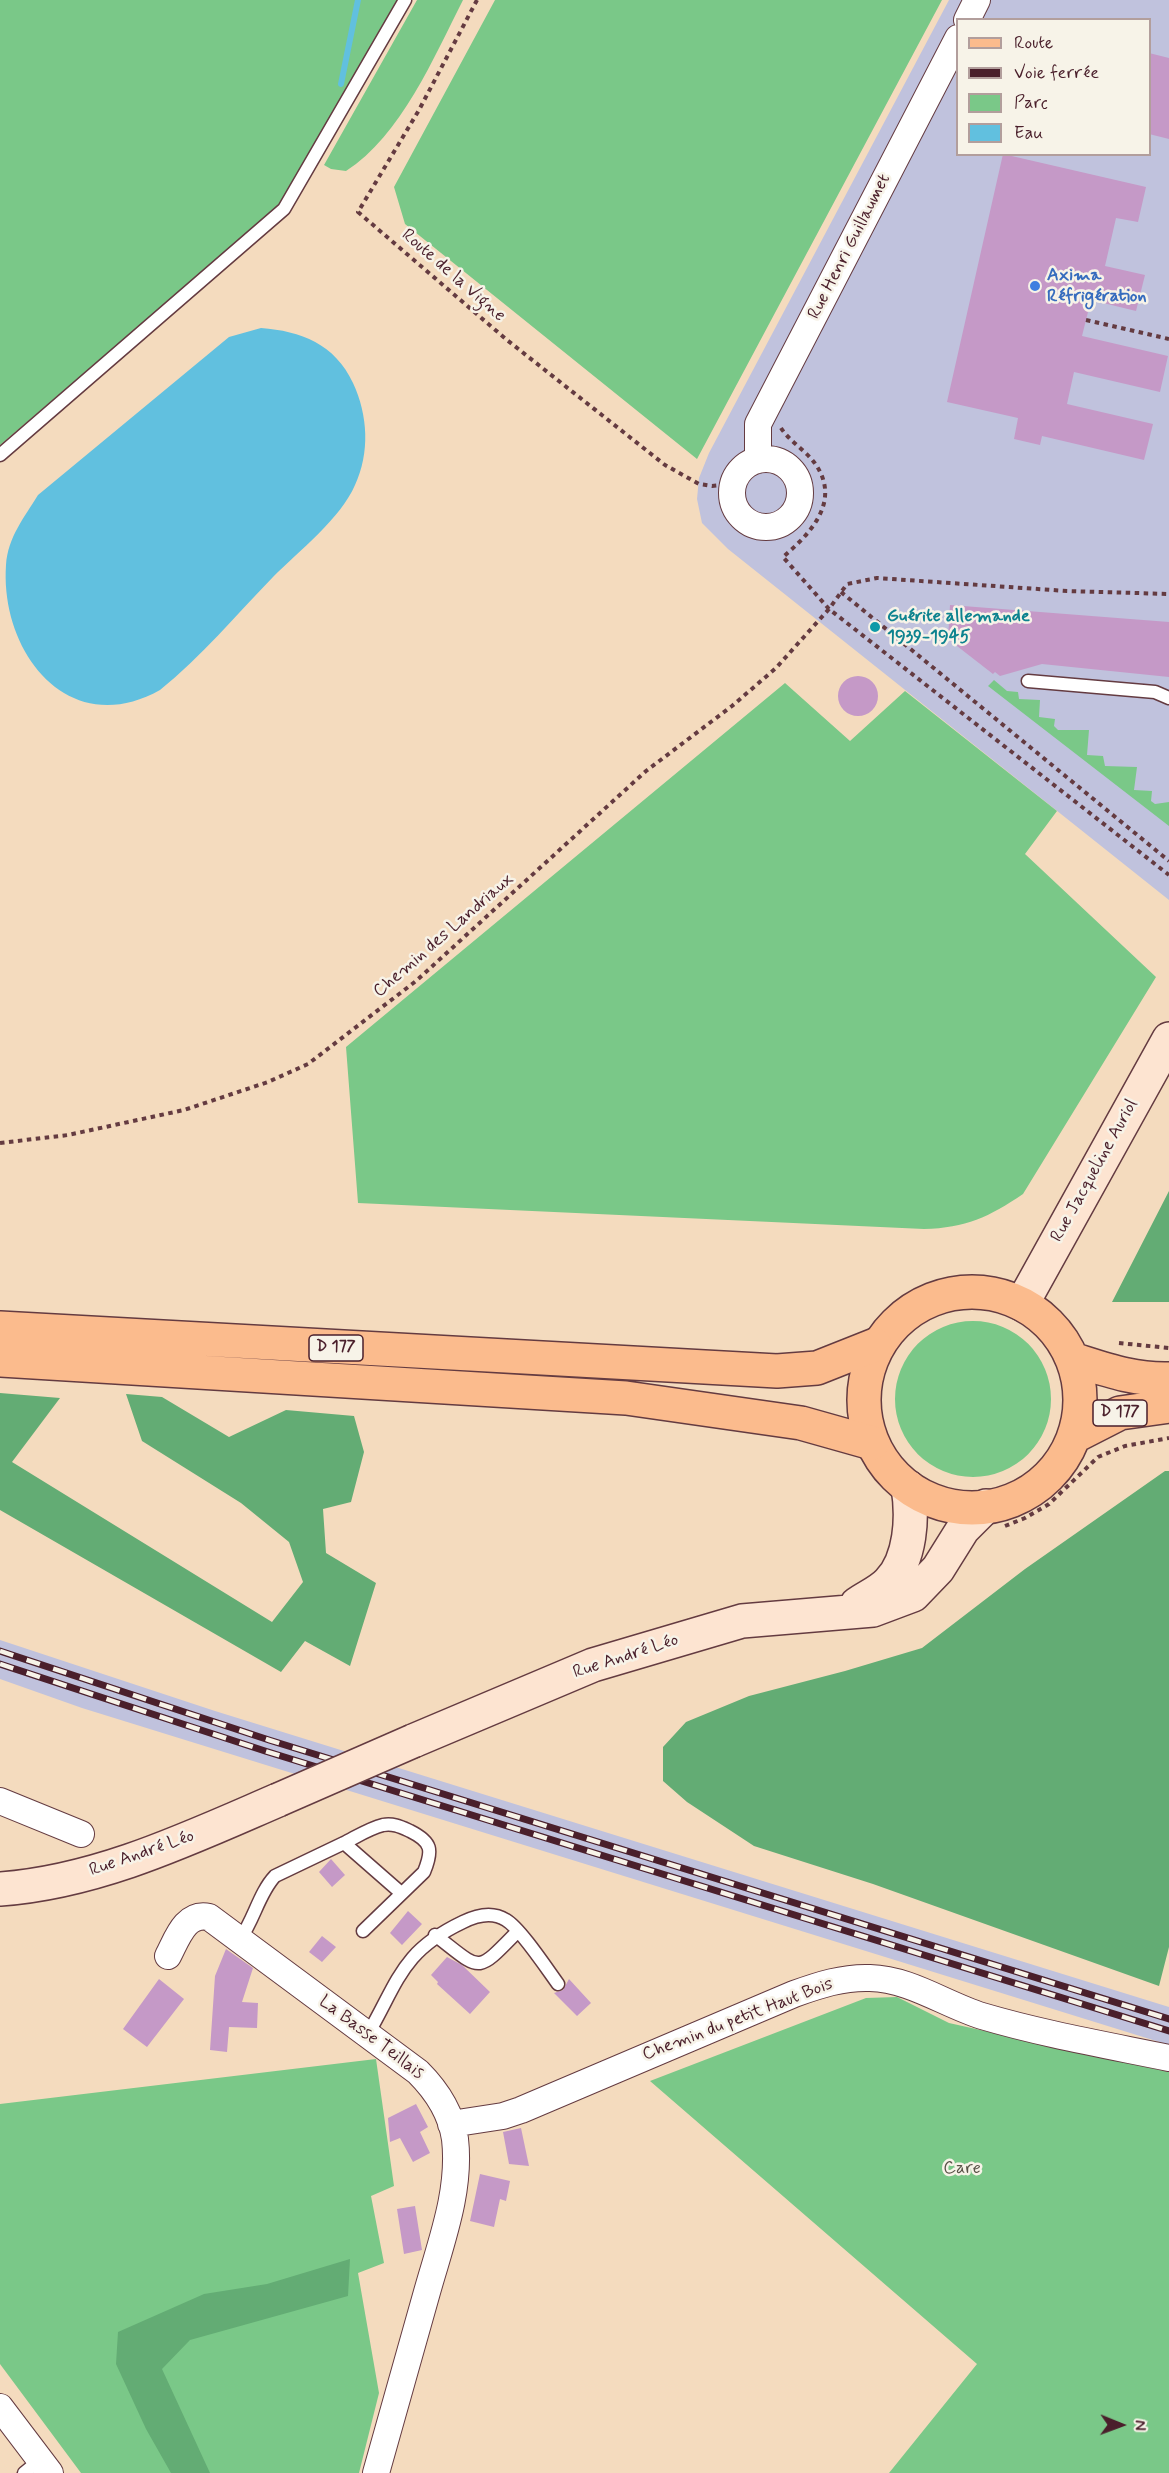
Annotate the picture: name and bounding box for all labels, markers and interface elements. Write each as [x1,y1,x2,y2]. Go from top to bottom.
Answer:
legend [956,18,1151,156]
text: Route [1014,31,1053,55]
text: Voie ferrée [1014,61,1099,85]
text: Parc [1014,91,1048,115]
text: Eau [1014,121,1043,145]
street label: Rue Henri Guillaumet [804,171,896,323]
street label: Route de la Vigne [396,225,510,327]
place label: Axima Réfrigération [1047,265,1147,308]
marker: Axima Réfrigération [1028,279,1042,293]
place label: Guérite allemande 1939-1945 [887,606,1030,648]
marker: Guérite allemande 1939-1945 [868,620,882,634]
street label: Chemin des Landriaux [369,869,519,1003]
street label: Rue Jacqueline Auriol [1047,1096,1143,1246]
road number: D 177 [309,1335,363,1361]
road number: D 177 [1093,1400,1147,1426]
street label: Rue André Léo [571,1630,681,1684]
street label: Rue André Léo [87,1826,197,1882]
street label: Chemin du petit Haut Bois [640,1974,836,2066]
street label: La Basse Teillais [314,1991,428,2085]
park label: Care [943,2158,981,2180]
north arrow [1091,2395,1151,2455]
text: N [1129,2420,1150,2431]

